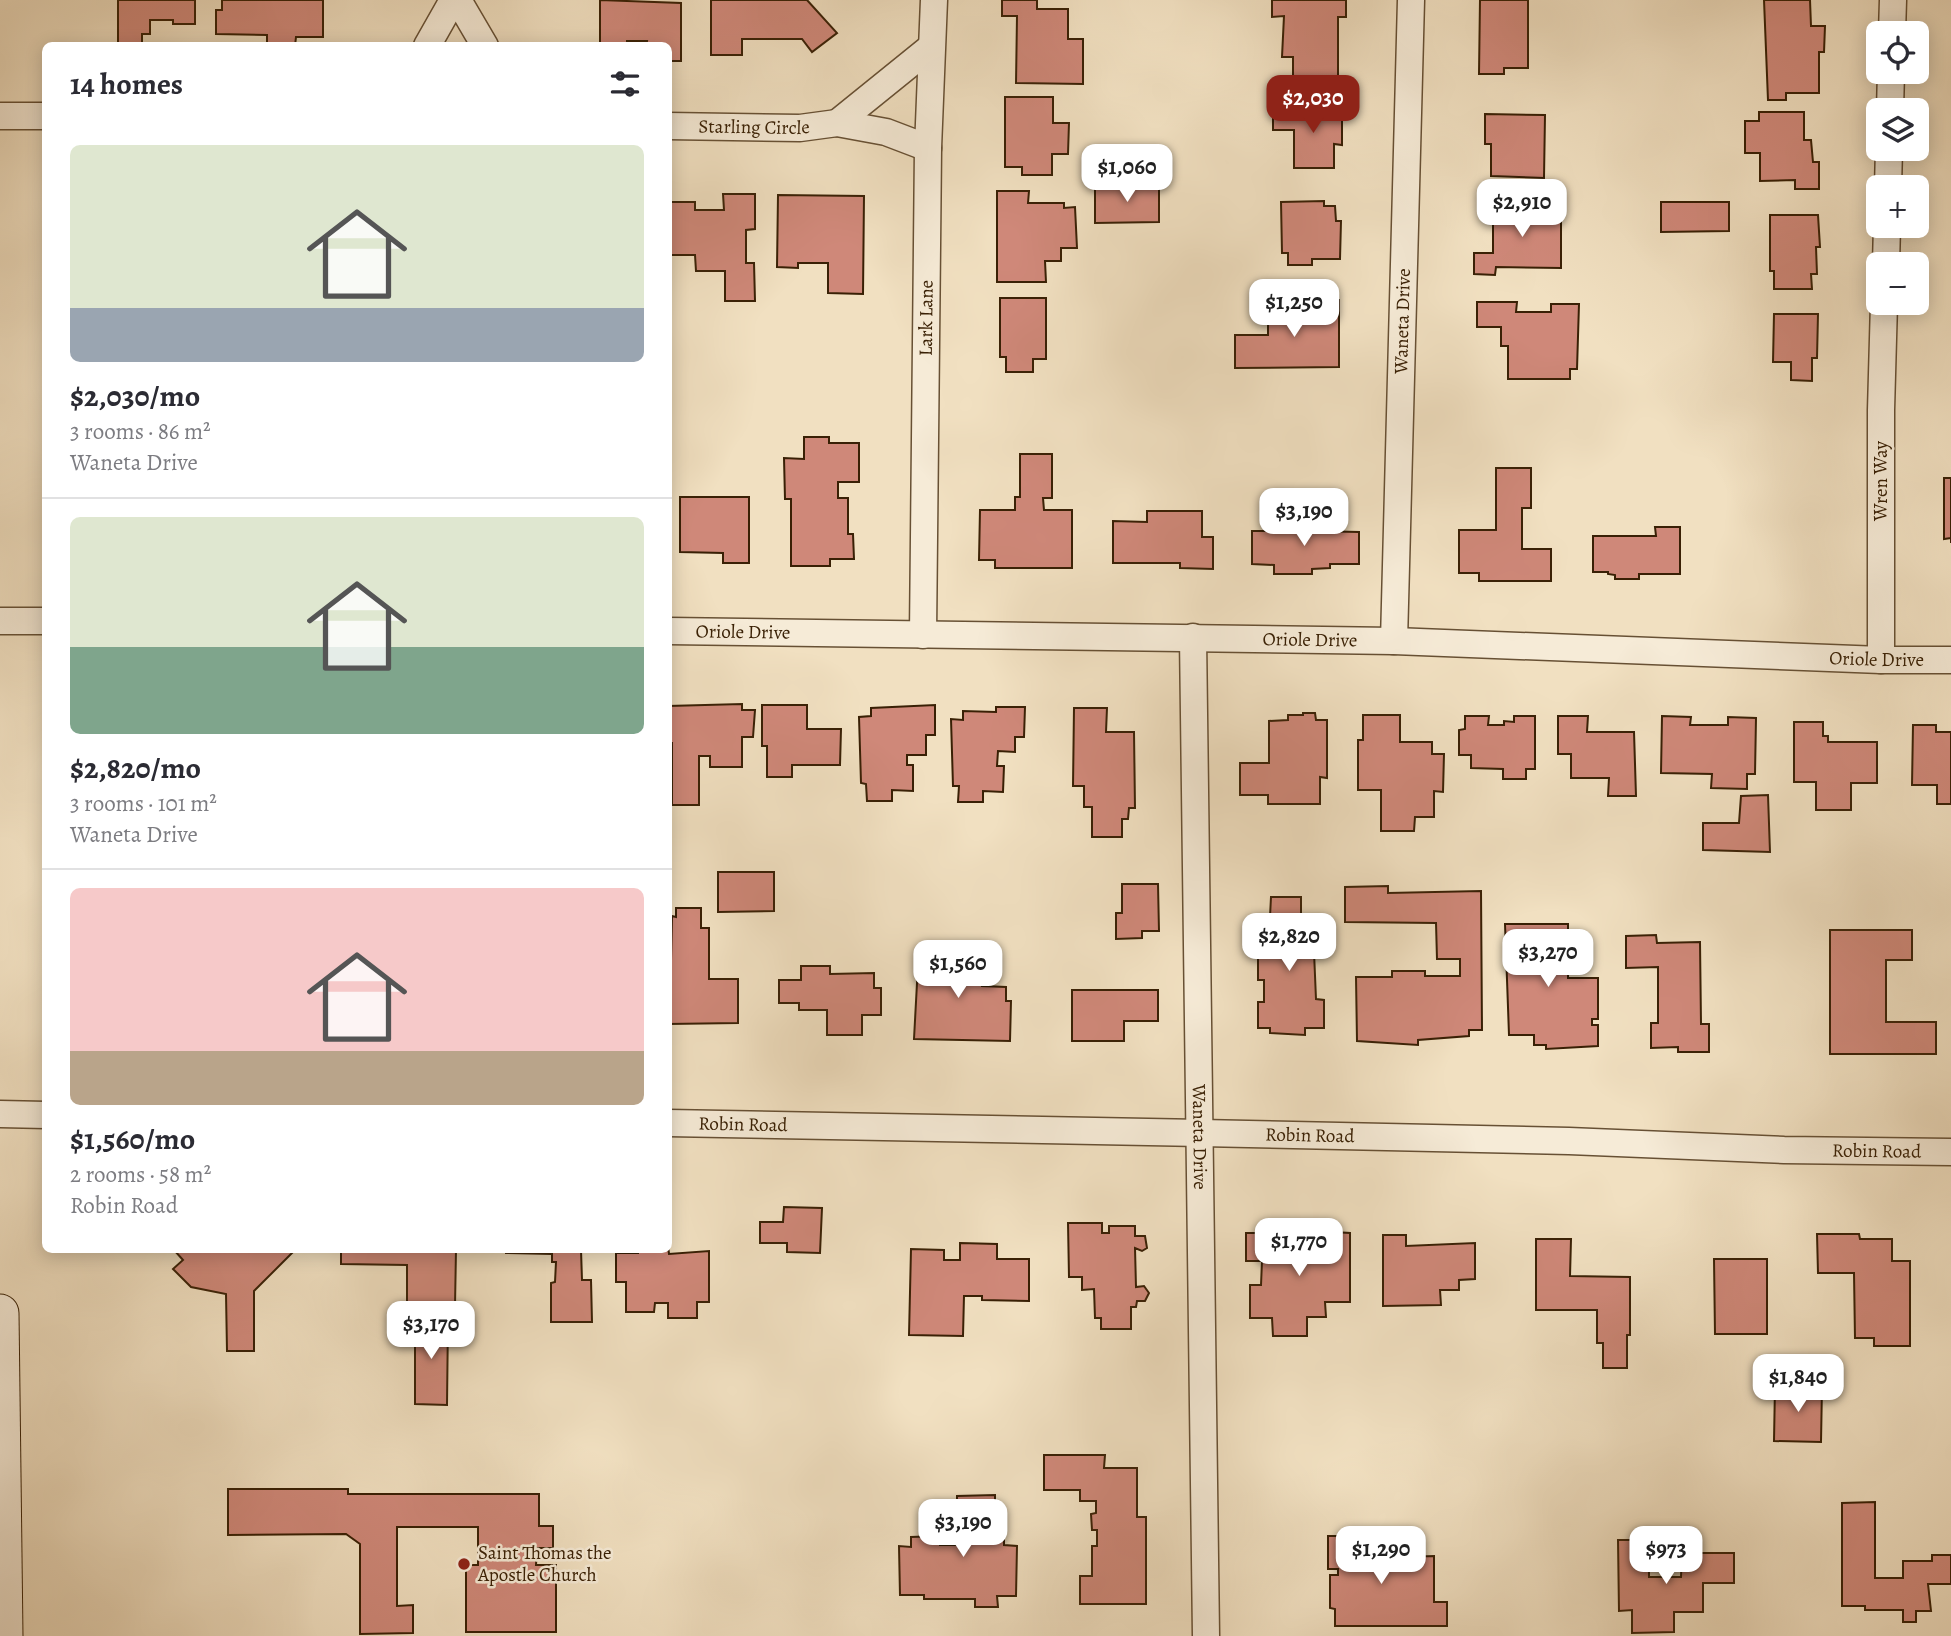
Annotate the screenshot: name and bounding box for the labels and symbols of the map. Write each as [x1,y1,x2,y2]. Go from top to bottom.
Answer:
pin: $2,030 [1256,76,1370,135]
street label: Starling Circle [698,113,811,141]
pin: $1,060 [1070,144,1184,204]
pin: $2,910 [1465,180,1579,239]
street label: Waneta Drive [1388,268,1417,375]
street label: Lark Lane [913,280,940,356]
pin: $1,250 [1237,280,1351,339]
street label: Wren Way [1868,441,1894,522]
pin: $3,190 [1247,489,1361,548]
street label: Oriole Drive [695,618,791,646]
street label: Oriole Drive [1262,626,1358,653]
street label: Oriole Drive [1829,645,1924,673]
pin: $2,820 [1232,914,1346,973]
pin: $3,270 [1491,930,1605,989]
pin: $1,560 [901,940,1015,1000]
street label: Waneta Drive [1186,1083,1213,1190]
street label: Robin Road [698,1111,789,1138]
street label: Robin Road [1265,1121,1356,1149]
street label: Robin Road [1832,1138,1922,1165]
pin: $1,770 [1242,1218,1356,1278]
pin: $3,170 [374,1302,488,1361]
pin: $1,840 [1741,1354,1855,1414]
pin: $3,190 [906,1500,1020,1559]
pin: $1,290 [1324,1526,1438,1586]
pin: $973 [1625,1526,1707,1586]
place label: Saint Thomas the Apostle Church [477,1540,612,1588]
marker: Saint Thomas the Apostle Church [456,1556,472,1572]

